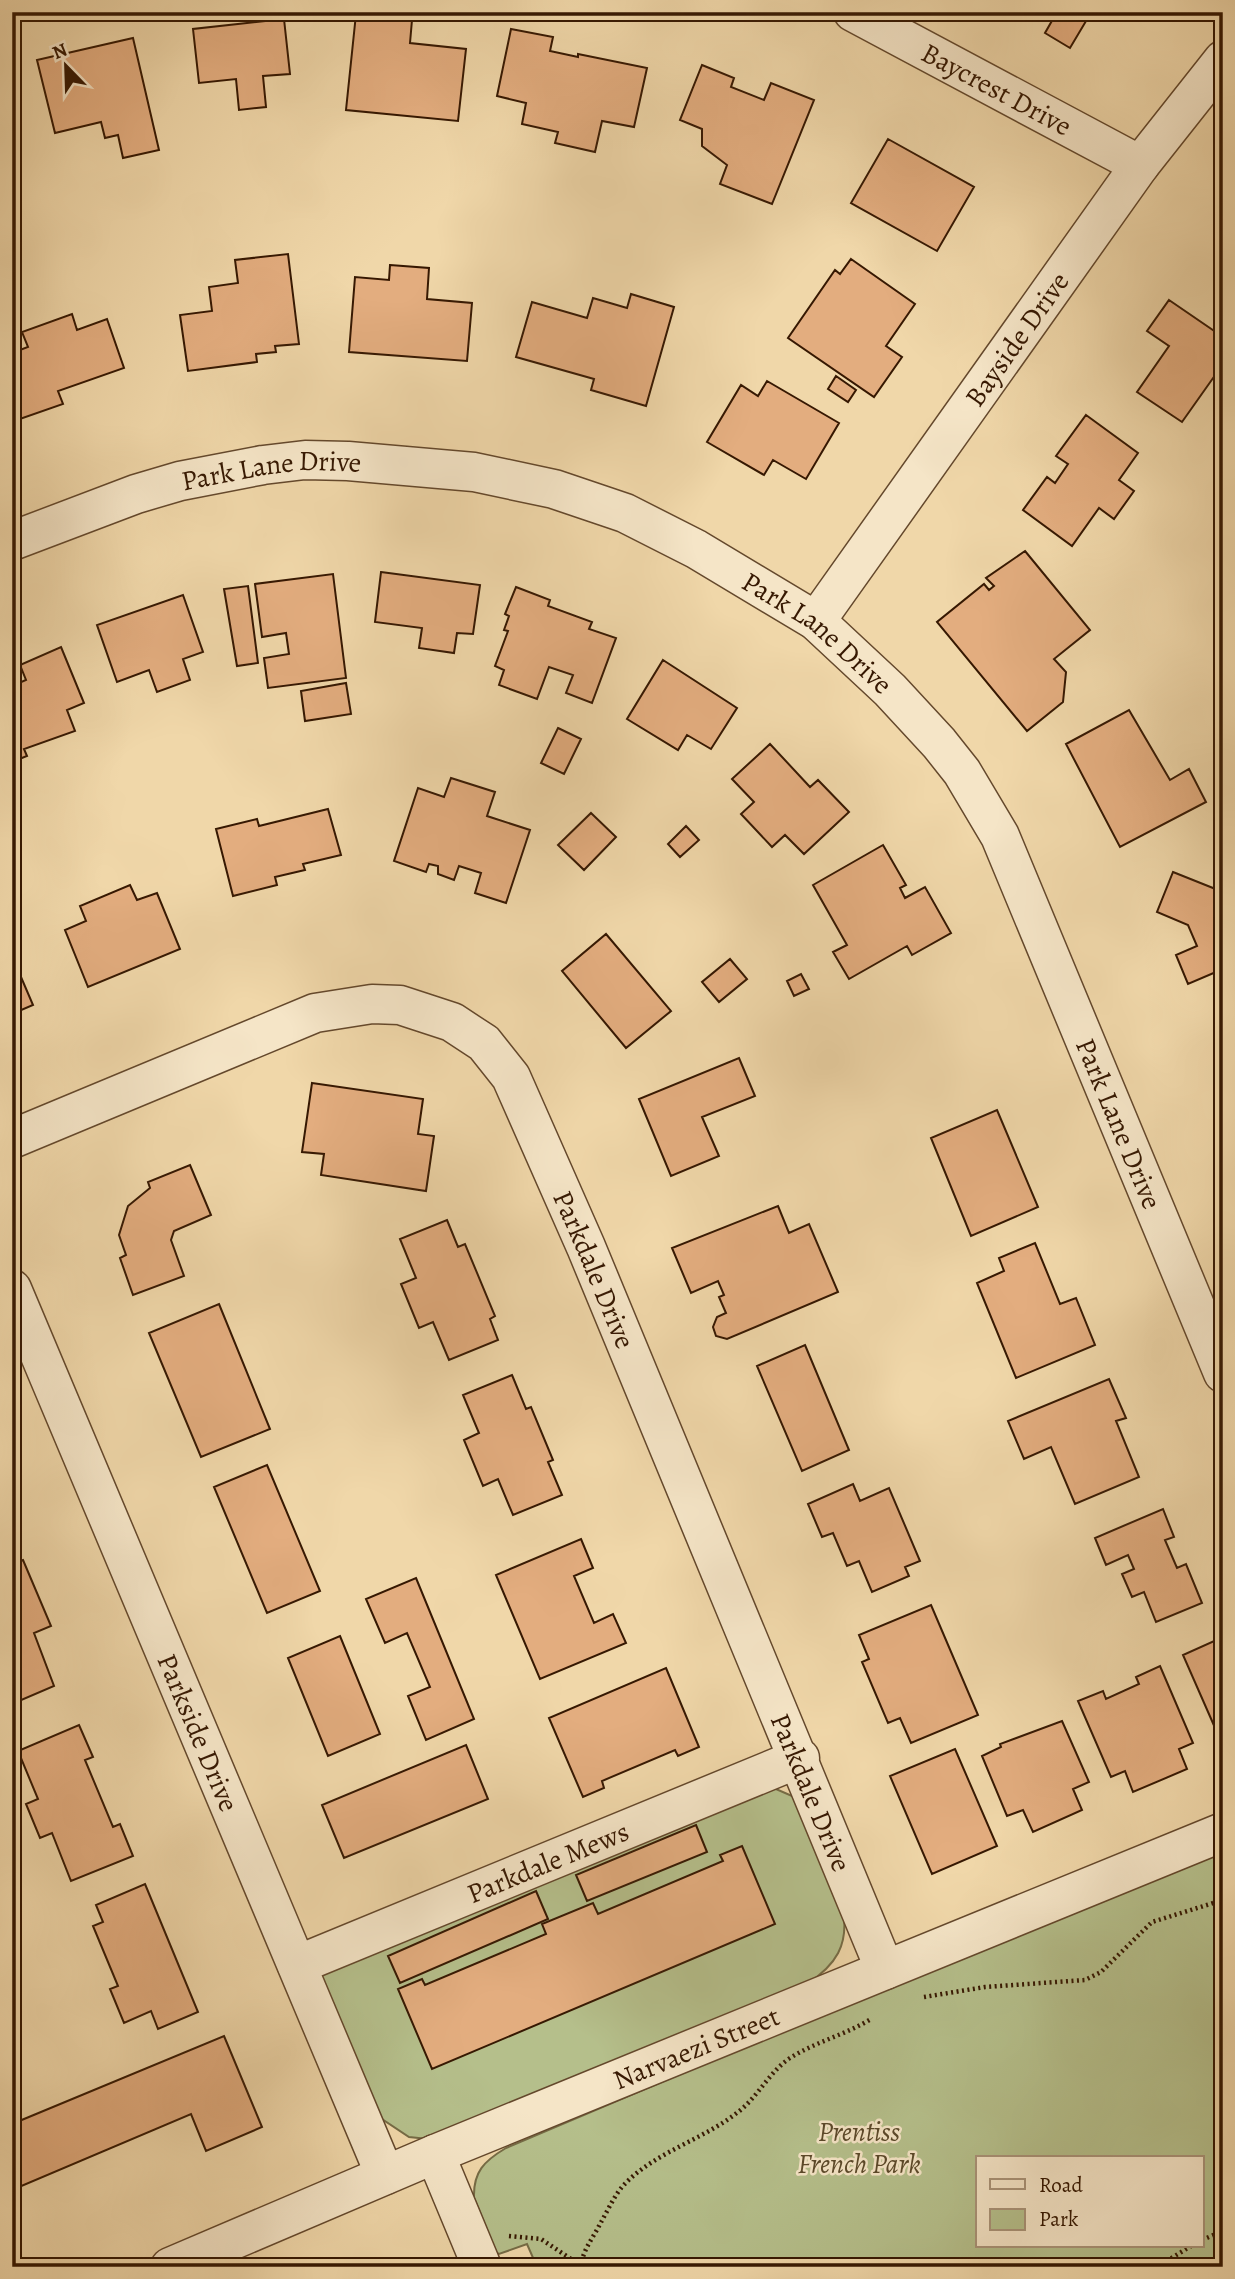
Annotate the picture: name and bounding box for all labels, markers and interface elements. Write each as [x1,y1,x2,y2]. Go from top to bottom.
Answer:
north arrow [32,32,102,102]
street label: Baycrest Drive [915,34,1078,145]
text: N [48,37,71,66]
street label: Bayside Drive [956,265,1078,415]
street label: Park Lane Drive [178,442,363,500]
street label: Park Lane Drive [735,563,901,703]
street label: Park Lane Drive [1066,1032,1171,1215]
street label: Parkdale Drive [543,1185,644,1354]
street label: Parkside Drive [148,1648,248,1817]
street label: Parkdale Drive [761,1708,860,1877]
street label: Parkdale Mews [461,1813,635,1913]
street label: Narvaezi Street [607,1997,785,2099]
park label: Prentiss French Park [797,2113,921,2183]
legend [976,2156,1204,2248]
text: Road [1039,2171,1083,2199]
text: Park [1039,2205,1079,2233]

